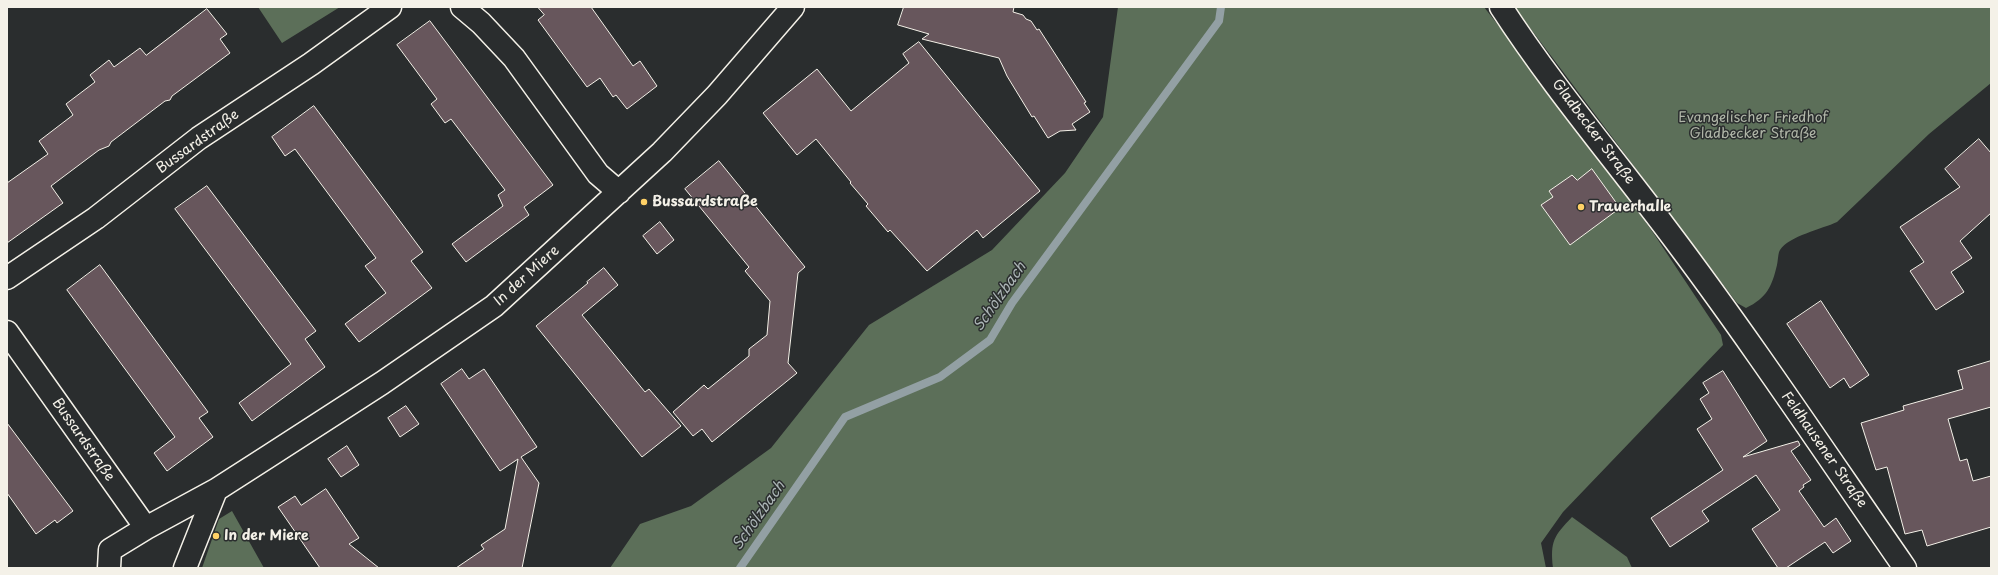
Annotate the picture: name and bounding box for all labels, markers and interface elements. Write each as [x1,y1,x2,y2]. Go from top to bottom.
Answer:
street label: Gladbecker Straße [1548,76,1638,188]
street label: Bussardstraße [154,107,242,177]
park label: Evangelischer Friedhof Gladbecker Straße [1678,110,1828,142]
place label: Bussardstraße [652,194,758,210]
marker: Bussardstraße [639,197,649,207]
place label: Trauerhalle [1589,199,1671,215]
marker: Trauerhalle [1576,202,1586,212]
street label: In der Miere [491,242,563,310]
water label: Schölzbach [970,259,1030,335]
street label: Feldhausener Straße [1778,389,1870,511]
street label: Bussardstraße [48,395,118,485]
water label: Schölzbach [729,478,789,554]
place label: In der Miere [224,528,309,544]
marker: In der Miere [211,531,221,541]

